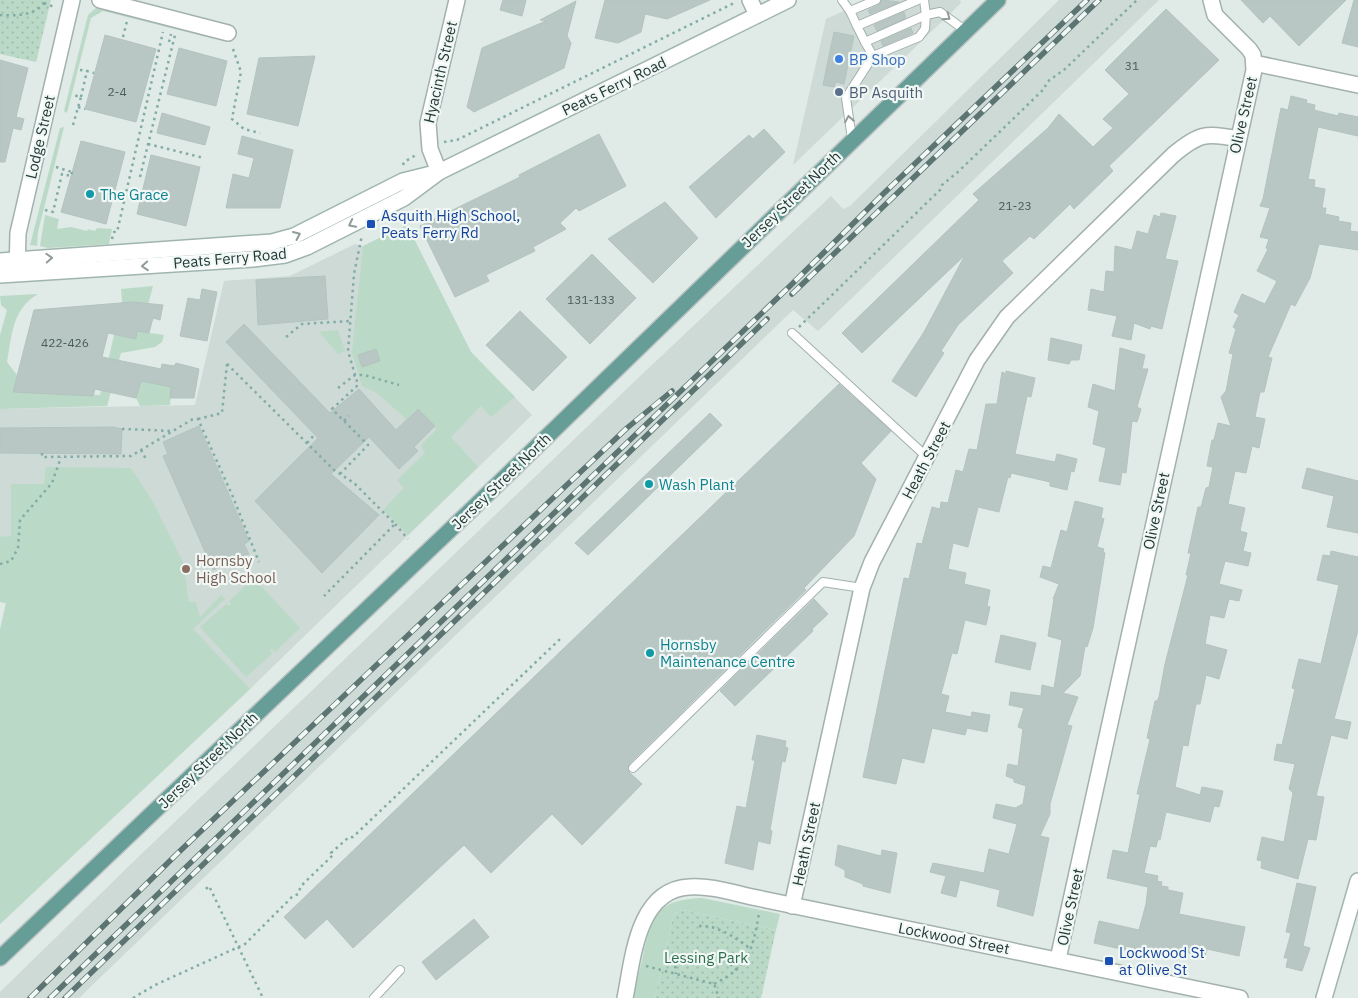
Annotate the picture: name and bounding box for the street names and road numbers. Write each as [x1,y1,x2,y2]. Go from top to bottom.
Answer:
street label: Hyacinth Street [419,19,461,125]
street label: Peats Ferry Road [559,52,669,120]
street label: Olive Street [1225,75,1261,155]
street label: Lodge Street [21,93,59,181]
street label: Jersey Street North [737,147,845,251]
street label: Peats Ferry Road [172,244,288,272]
street label: Heath Street [898,418,954,502]
street label: Jersey Street North [447,429,555,533]
street label: Olive Street [1139,471,1173,551]
street label: Jersey Street North [154,708,262,812]
street label: Heath Street [788,800,824,888]
street label: Olive Street [1053,867,1087,947]
street label: Lockwood Street [897,918,1011,958]

